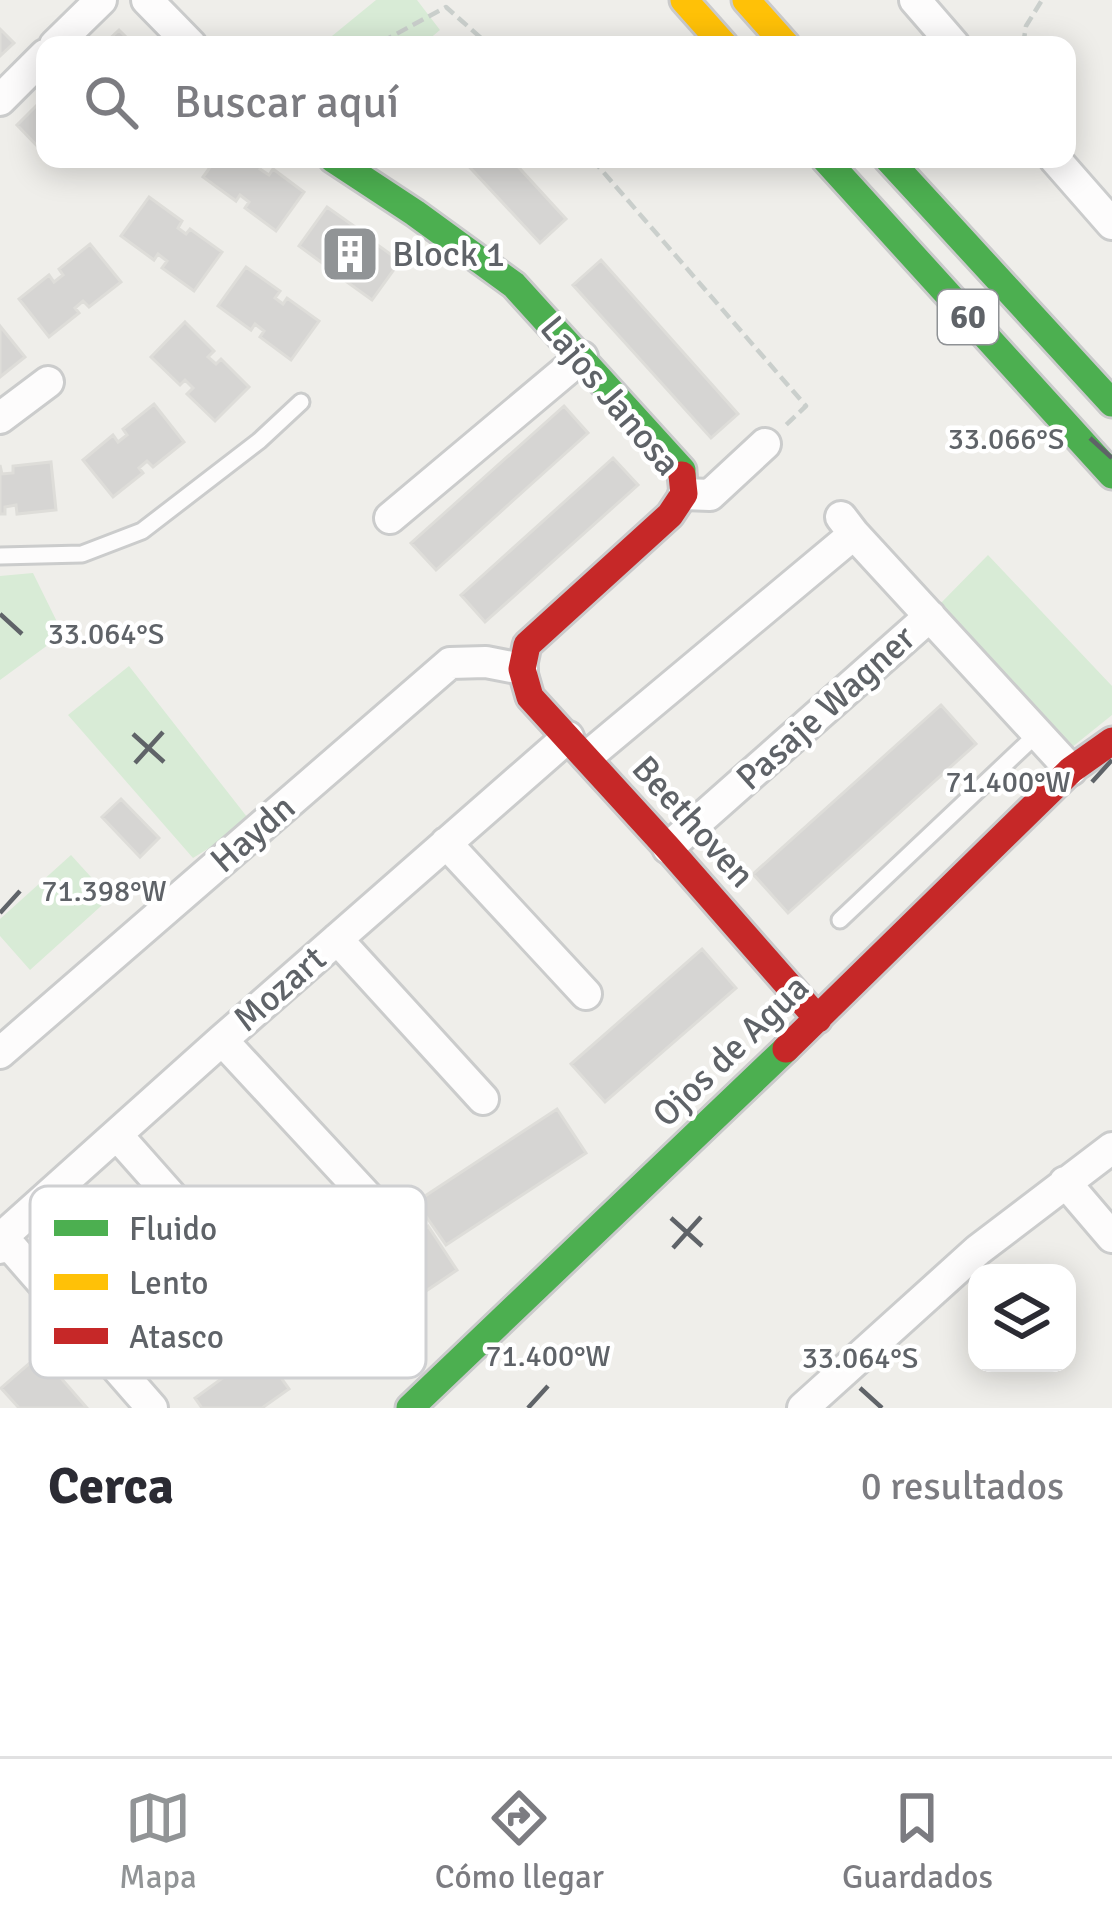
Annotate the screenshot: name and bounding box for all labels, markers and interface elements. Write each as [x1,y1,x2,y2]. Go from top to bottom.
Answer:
search box [36,36,1076,168]
icon: search [78,69,144,135]
text: Buscar aquí [174,75,399,130]
building icon: Block 1 [319,223,381,285]
place label: Block 1 [392,232,505,277]
road number: 60 [938,290,998,344]
street label: Lajos Janosa [530,307,690,485]
text: 33.066°S [948,421,1064,458]
street label: Pasaje Wagner [727,615,925,800]
text: 33.064°S [48,616,164,653]
street label: Beethoven [622,747,764,897]
text: 71.400°W [945,764,1071,801]
street label: Haydn [201,785,305,883]
text: 71.398°W [41,873,167,910]
street label: Mozart [224,937,336,1041]
street label: Ojos de Agua [643,965,819,1137]
legend [30,1186,426,1378]
text: Fluido [129,1209,217,1250]
text: Lento [129,1263,208,1304]
map controls [968,1264,1076,1372]
button: layers [968,1264,1076,1372]
text: Atasco [129,1317,224,1358]
text: 71.400°W [485,1338,611,1375]
text: 33.064°S [802,1340,918,1377]
text: Cerca [48,1455,174,1518]
text: 0 resultados [861,1462,1064,1510]
tab: Mapa [119,1785,197,1898]
tab: Cómo llegar [435,1785,604,1898]
tab: Guardados [842,1785,993,1898]

